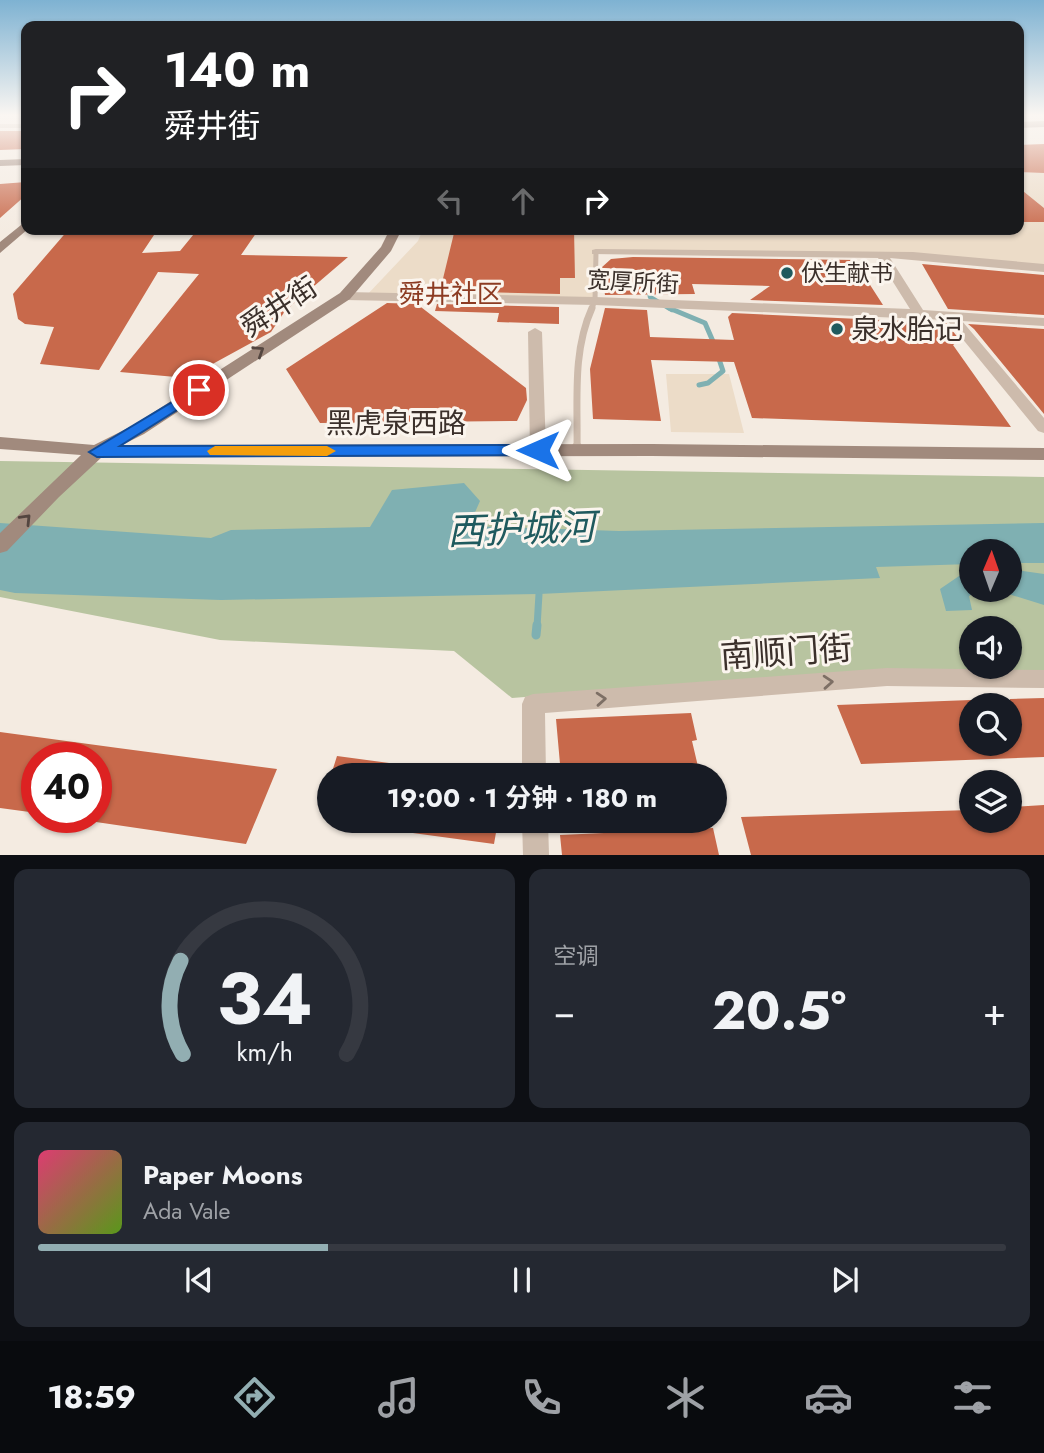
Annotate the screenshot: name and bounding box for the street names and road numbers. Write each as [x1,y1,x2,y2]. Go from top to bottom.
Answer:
street label: 宽厚所街 [586,263,680,301]
street label: 舜井街 [233,267,325,347]
street label: 黑虎泉西路 [326,403,466,444]
street label: 南顺门街 [719,624,853,680]

